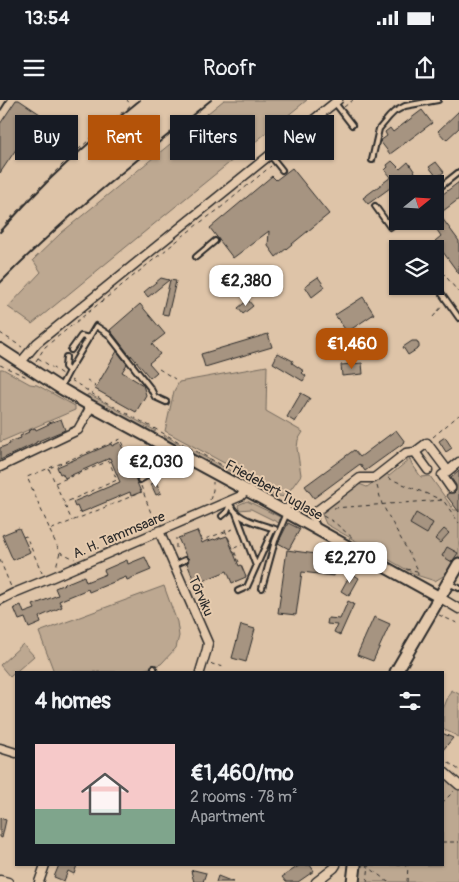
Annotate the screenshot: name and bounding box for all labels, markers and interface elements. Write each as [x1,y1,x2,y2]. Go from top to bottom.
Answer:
text: 13:54 [25,6,69,30]
icon: menu [20,54,48,82]
text: Roofr [203,54,256,82]
icon: share [411,54,439,82]
chip: Buy [15,115,78,160]
chip: Rent [88,115,160,160]
chip: Filters [170,115,255,160]
chip: New [265,115,334,160]
north arrow [389,175,444,230]
map controls [389,175,444,295]
button: layers [389,240,444,295]
pin: €2,380 [205,264,287,307]
text: €2,380 [220,271,272,291]
pin: €1,460 [311,328,393,370]
text: €1,460 [327,334,377,354]
pin: €2,030 [115,446,197,488]
text: €2,030 [129,452,183,472]
street label: Friedebert Tuglase [222,456,326,524]
street label: A. H. Tammsaare [70,508,168,562]
pin: €2,270 [309,542,391,584]
text: €2,270 [324,548,376,568]
street label: Tõrviku [185,573,217,619]
icon: filters [396,687,424,715]
text: 4 homes [35,688,111,715]
text: €1,460/mo [190,760,294,787]
icon: home [75,764,135,824]
text: 2 rooms · 78 m² [190,787,297,807]
text: Apartment [190,807,265,827]

